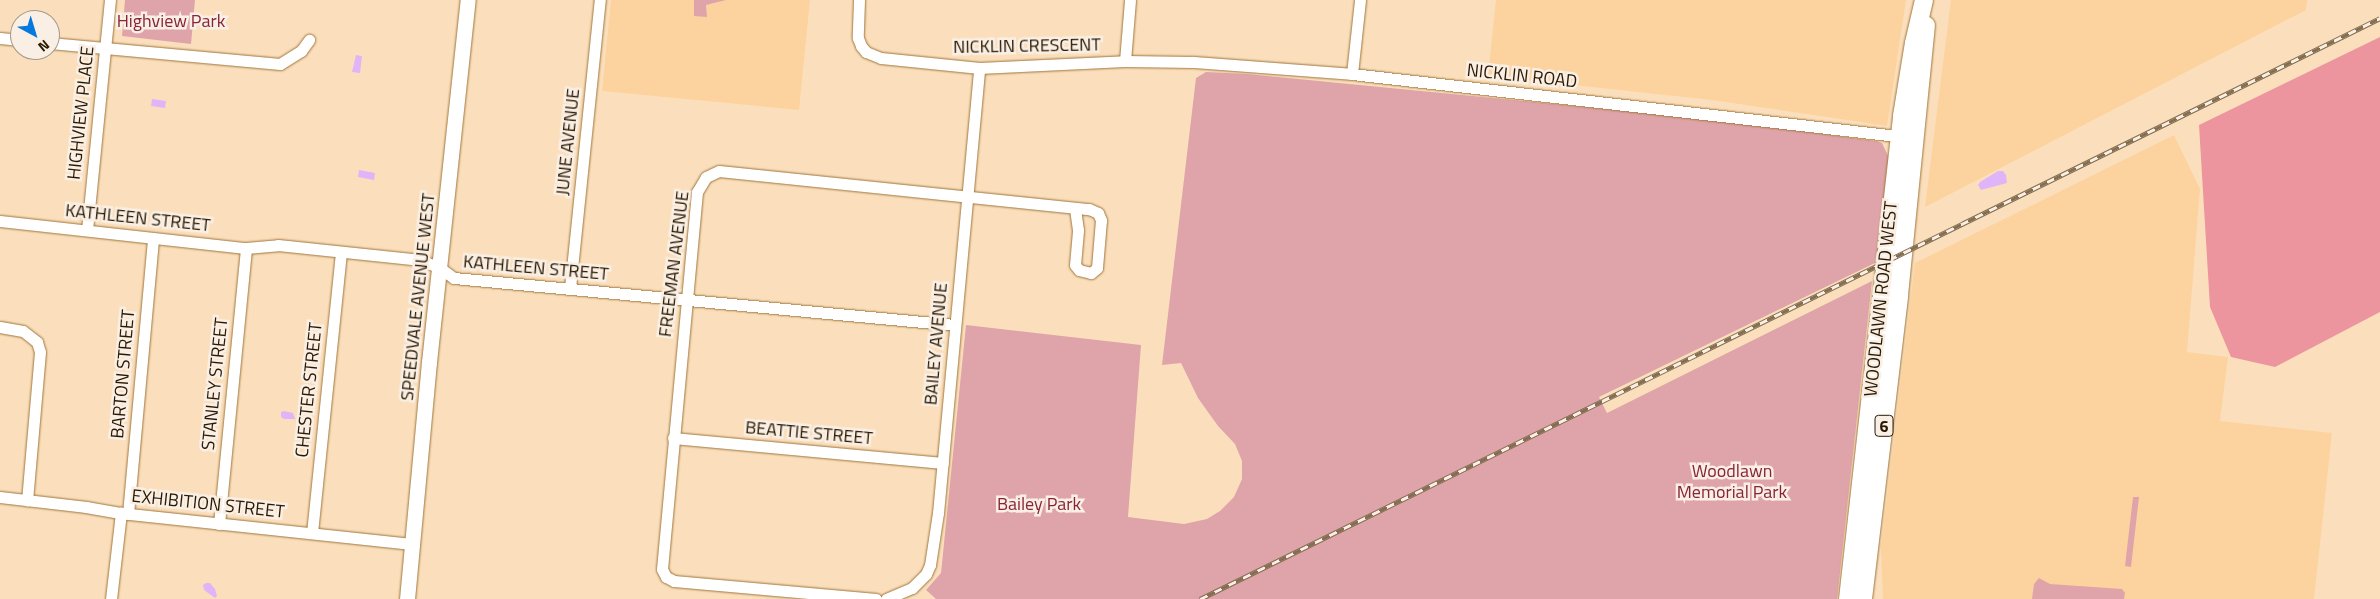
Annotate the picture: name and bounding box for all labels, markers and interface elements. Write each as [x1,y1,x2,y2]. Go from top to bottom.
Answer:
north arrow [10,10,60,60]
park label: Highview Park [117,10,225,32]
street label: NICKLIN CRESCENT [953,34,1101,58]
text: N [34,35,55,57]
street label: HIGHVIEW PLACE [63,45,99,181]
street label: NICKLIN ROAD [1466,59,1578,93]
street label: JUNE AVENUE [552,88,584,196]
street label: FREEMAN AVENUE [654,190,694,338]
street label: SPEEDVALE AVENUE WEST [396,192,440,402]
street label: KATHLEEN STREET [64,200,212,236]
street label: WOODLAWN ROAD WEST [1860,200,1902,398]
street label: KATHLEEN STREET [462,251,610,285]
street label: BAILEY AVENUE [920,282,952,406]
street label: BARTON STREET [107,309,139,439]
street label: STANLEY STREET [197,317,233,451]
street label: CHESTER STREET [291,321,327,459]
road number: 6 [1874,412,1894,440]
street label: BEATTIE STREET [744,417,874,449]
park label: Woodlawn Memorial Park [1677,461,1787,504]
street label: EXHIBITION STREET [130,485,286,523]
park label: Bailey Park [997,493,1081,515]

